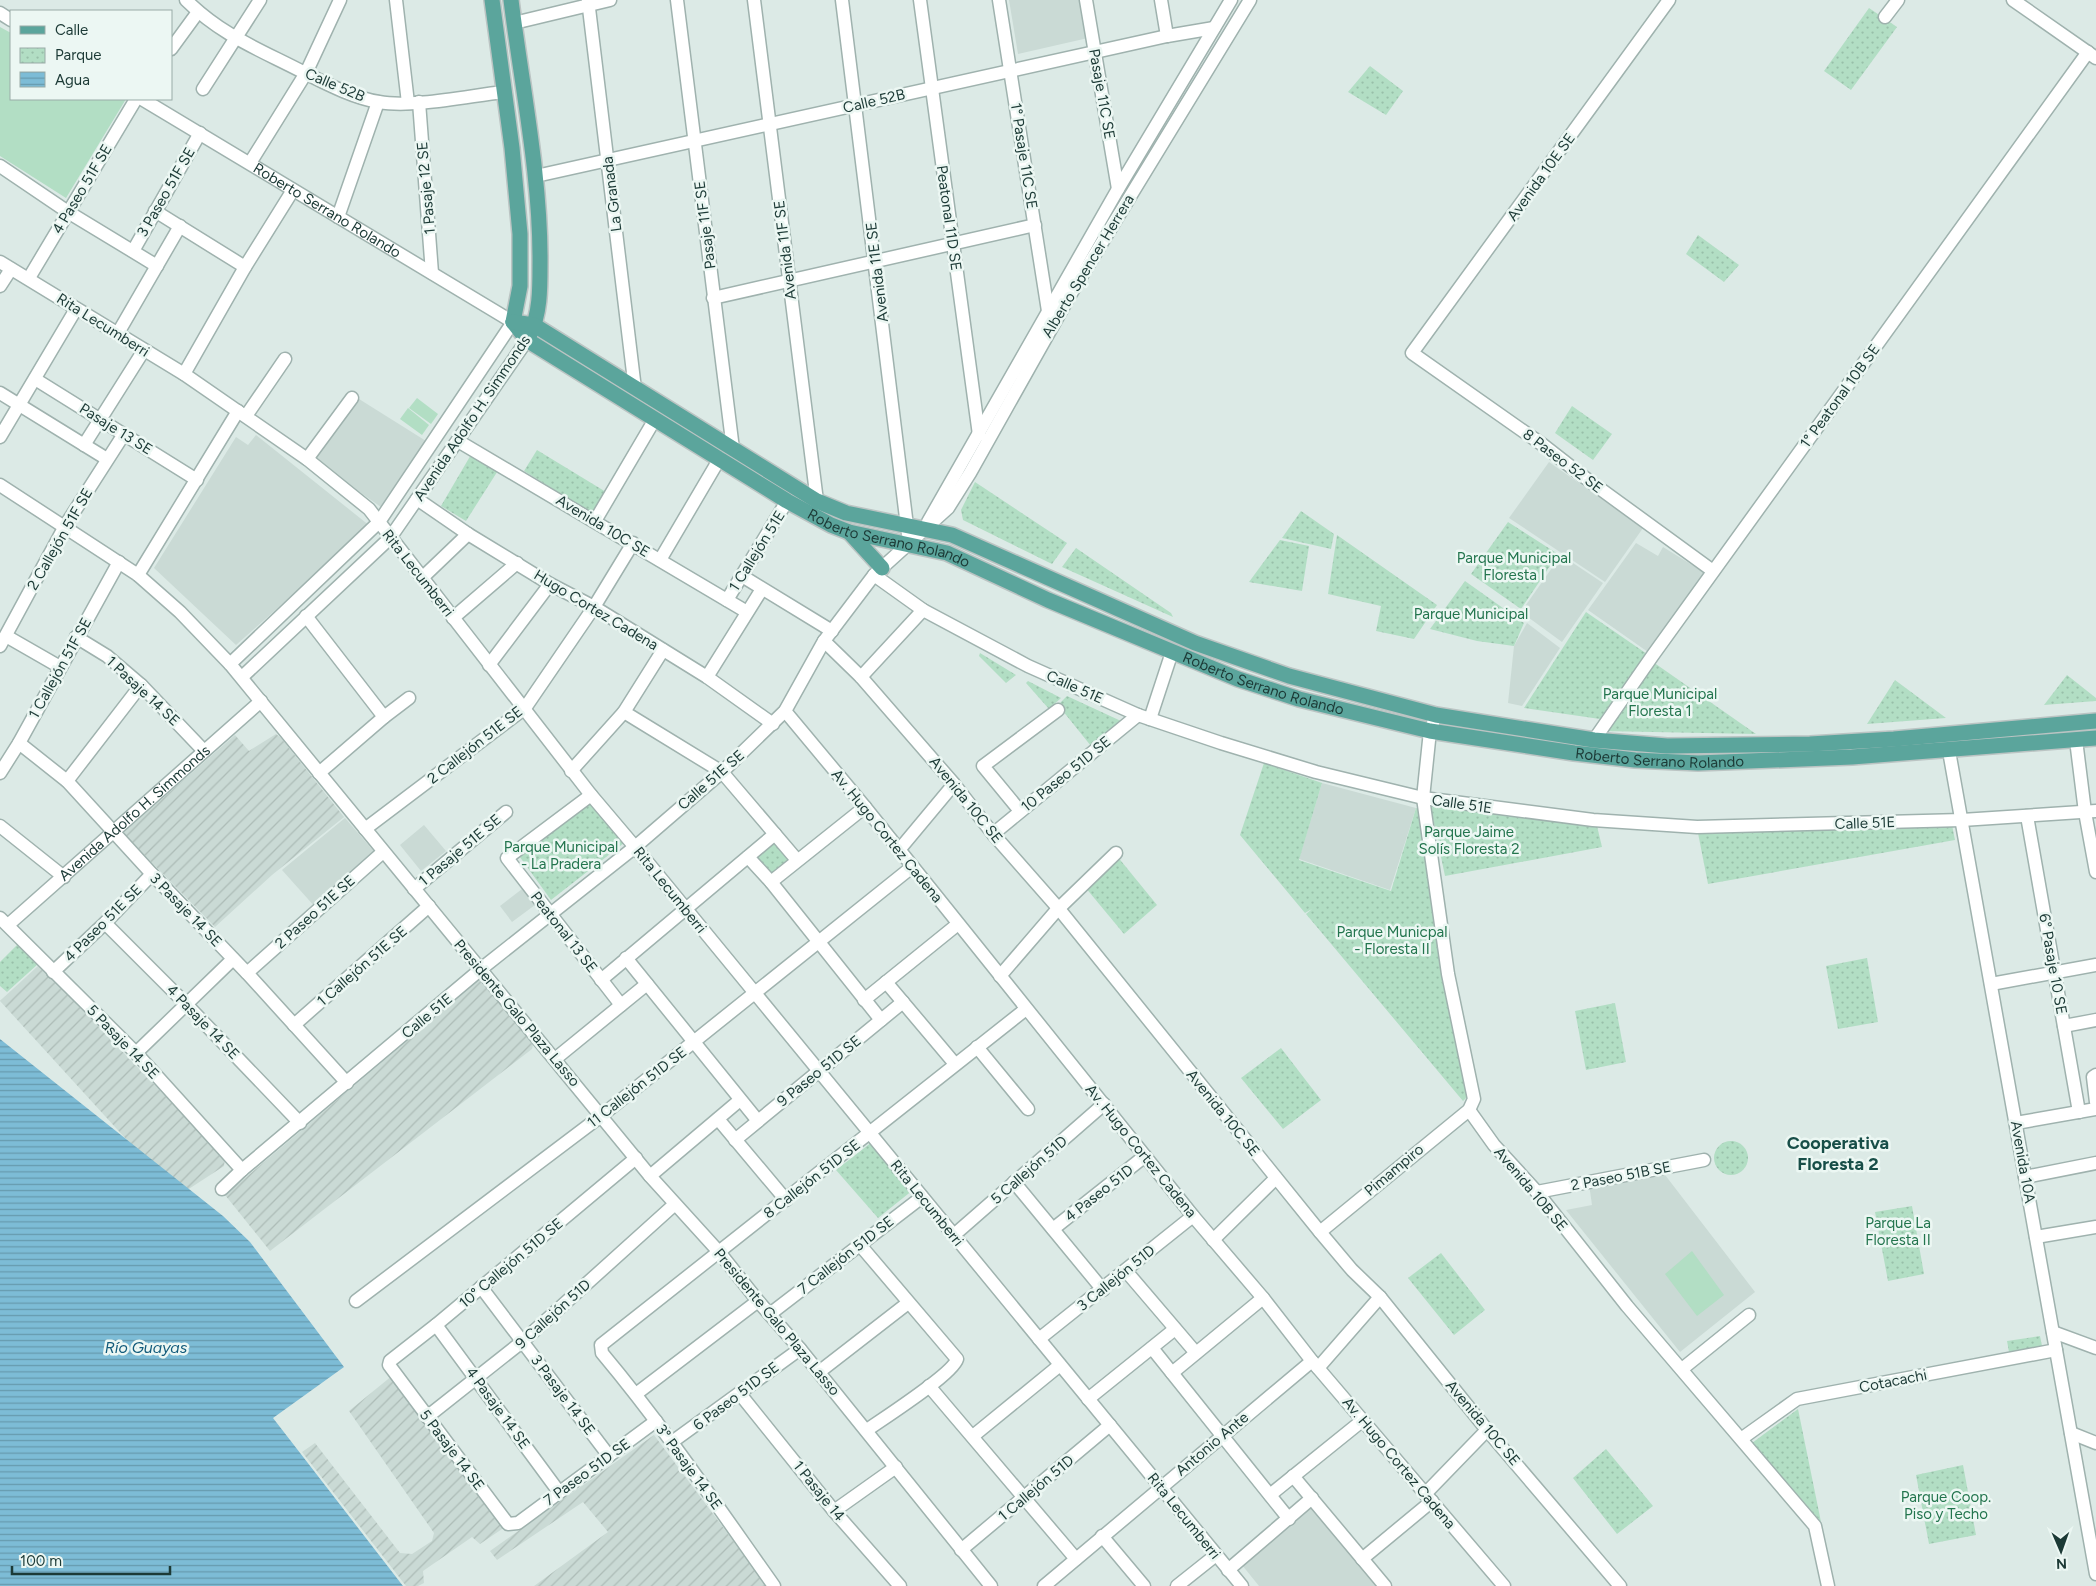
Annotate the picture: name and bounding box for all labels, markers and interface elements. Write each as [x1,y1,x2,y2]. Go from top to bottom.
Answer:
legend [10,10,172,100]
text: Calle [55,21,88,39]
text: Parque [55,46,102,64]
street label: Pasaje 11C SE [1085,47,1119,141]
street label: Calle 52B [302,64,368,106]
text: Agua [55,71,90,89]
street label: Calle 52B [841,85,907,117]
street label: 1° Pasaje 11C SE [1007,102,1041,210]
street label: Avenida 10E SE [1503,130,1579,224]
street label: 4 Paseo 51F SE [48,141,116,237]
street label: 1 Pasaje 12 SE [413,141,439,235]
street label: 3 Paseo 51F SE [133,144,199,240]
street label: La Granada [598,155,626,233]
street label: Roberto Serrano Rolando [250,159,405,262]
street label: Peatonal 11D SE [933,164,965,272]
street label: Pasaje 11F SE [691,180,719,270]
street label: Alberto Spencer Herrera [1038,191,1138,341]
street label: Avenida 11F SE [770,199,800,301]
street label: Avenida 11E SE [862,221,892,323]
street label: Rita Lecumberri [53,289,153,361]
street label: Avenida Adolfo H. Simmonds [410,332,534,504]
street label: 1° Peatonal 10B SE [1796,341,1884,451]
street label: Pasaje 13 SE [76,399,156,459]
street label: 8 Paseo 52 SE [1519,425,1607,497]
street label: 2 Callejón 51F SE [23,485,97,593]
street label: Avenida 10C SE [553,491,653,561]
street label: Roberto Serrano Rolando [804,505,973,572]
street label: 1 Callejón 51E [725,507,789,595]
street label: Rita Lecumberri [378,526,458,620]
park label: Parque Municipal Floresta I [1457,549,1571,584]
street label: Hugo Cortez Cadena [531,566,661,654]
park label: Parque Municipal [1414,605,1528,623]
street label: 1 Callejón 51F SE [25,614,95,722]
street label: Roberto Serrano Rolando [1180,648,1346,719]
street label: 1 Pasaje 14 SE [102,652,184,730]
street label: Calle 51E [1044,666,1106,708]
park label: Parque Municipal Floresta 1 [1603,685,1717,720]
street label: 2 Callejón 51E SE [424,702,526,788]
street label: 10 Paseo 51D SE [1018,732,1114,816]
street label: Avenida Adolfo H. Simmonds [55,741,214,885]
street label: Roberto Serrano Rolando [1574,744,1745,772]
street label: Calle 51E SE [674,746,748,814]
street label: Avenida 10C SE [926,753,1006,847]
street label: Av. Hugo Cortez Cadena [828,766,946,906]
street label: Calle 51E [1431,791,1493,817]
street label: 1 Pasaje 51E SE [415,810,505,890]
street label: Calle 51E [1834,813,1896,833]
park label: Parque Jaime Solís Floresta 2 [1418,823,1520,858]
park label: Parque Municipal - La Pradera [504,838,618,873]
street label: Rita Lecumberri [630,843,710,937]
street label: 3 Pasaje 14 SE [146,869,226,951]
street label: 2 Paseo 51E SE [271,871,359,953]
street label: 4 Paseo 51E SE [60,880,146,966]
street label: Peatonal 13 SE [527,888,601,976]
street label: 6° Pasaje 10 SE [2035,912,2071,1016]
street label: 1 Callejón 51E SE [313,922,411,1010]
park label: Parque Municpal - Floresta II [1336,923,1448,958]
street label: Presidente Galo Plaza Lasso [450,936,584,1090]
street label: 4 Pasaje 14 SE [163,981,243,1063]
street label: Calle 51E [398,990,456,1042]
street label: 5 Pasaje 14 SE [83,1001,163,1083]
street label: 9 Paseo 51D SE [773,1032,865,1110]
street label: 11 Callejón 51D SE [584,1043,690,1131]
street label: Avenida 10C SE [1183,1066,1263,1160]
street label: Av. Hugo Cortez Cadena [1082,1081,1200,1221]
street label: Avenida 10A [2007,1119,2039,1205]
street label: 5 Callejón 51D [987,1132,1071,1208]
district label: Cooperativa Floresta 2 [1787,1132,1889,1175]
street label: 8 Callejón 51D SE [760,1136,864,1222]
street label: Pimampiro [1361,1140,1427,1200]
street label: Avenida 10B SE [1490,1143,1572,1235]
street label: Rita Lecumberri [887,1156,967,1250]
street label: 2 Paseo 51B SE [1569,1157,1673,1195]
street label: 4 Paseo 51D [1061,1161,1137,1225]
street label: 7 Callejón 51D SE [794,1212,898,1298]
street label: 10° Callejón 51D SE [455,1214,567,1312]
park label: Parque La Floresta II [1865,1214,1931,1249]
street label: 3 Callejón 51D [1073,1241,1159,1315]
street label: Presidente Galo Plaza Lasso [710,1245,844,1399]
street label: 9 Callejón 51D [512,1275,594,1353]
water label: Río Guayas [105,1338,188,1357]
street label: 3 Pasaje 14 SE [527,1351,599,1439]
street label: 6 Paseo 51D SE [689,1358,783,1434]
street label: 4 Pasaje 14 SE [462,1363,534,1453]
street label: Cotacachi [1858,1366,1928,1396]
street label: Avenida 10C SE [1442,1377,1524,1469]
street label: Av. Hugo Cortez Cadena [1339,1393,1459,1533]
street label: 5 Pasaje 14 SE [416,1406,488,1494]
street label: Antonio Ante [1172,1408,1252,1480]
street label: 3° Pasaje 14 SE [652,1421,726,1513]
street label: 7 Paseo 51D SE [540,1435,634,1509]
street label: 1 Callejón 51D [995,1451,1077,1525]
street label: 1 Pasaje 14 [789,1457,849,1525]
street label: Rita Lecumberri [1144,1469,1224,1563]
park label: Parque Coop. Piso y Techo [1901,1488,1991,1523]
north arrow [2036,1526,2086,1576]
scale bar [12,1544,170,1576]
text: 100 m [20,1552,62,1570]
text: N [2056,1555,2067,1572]

